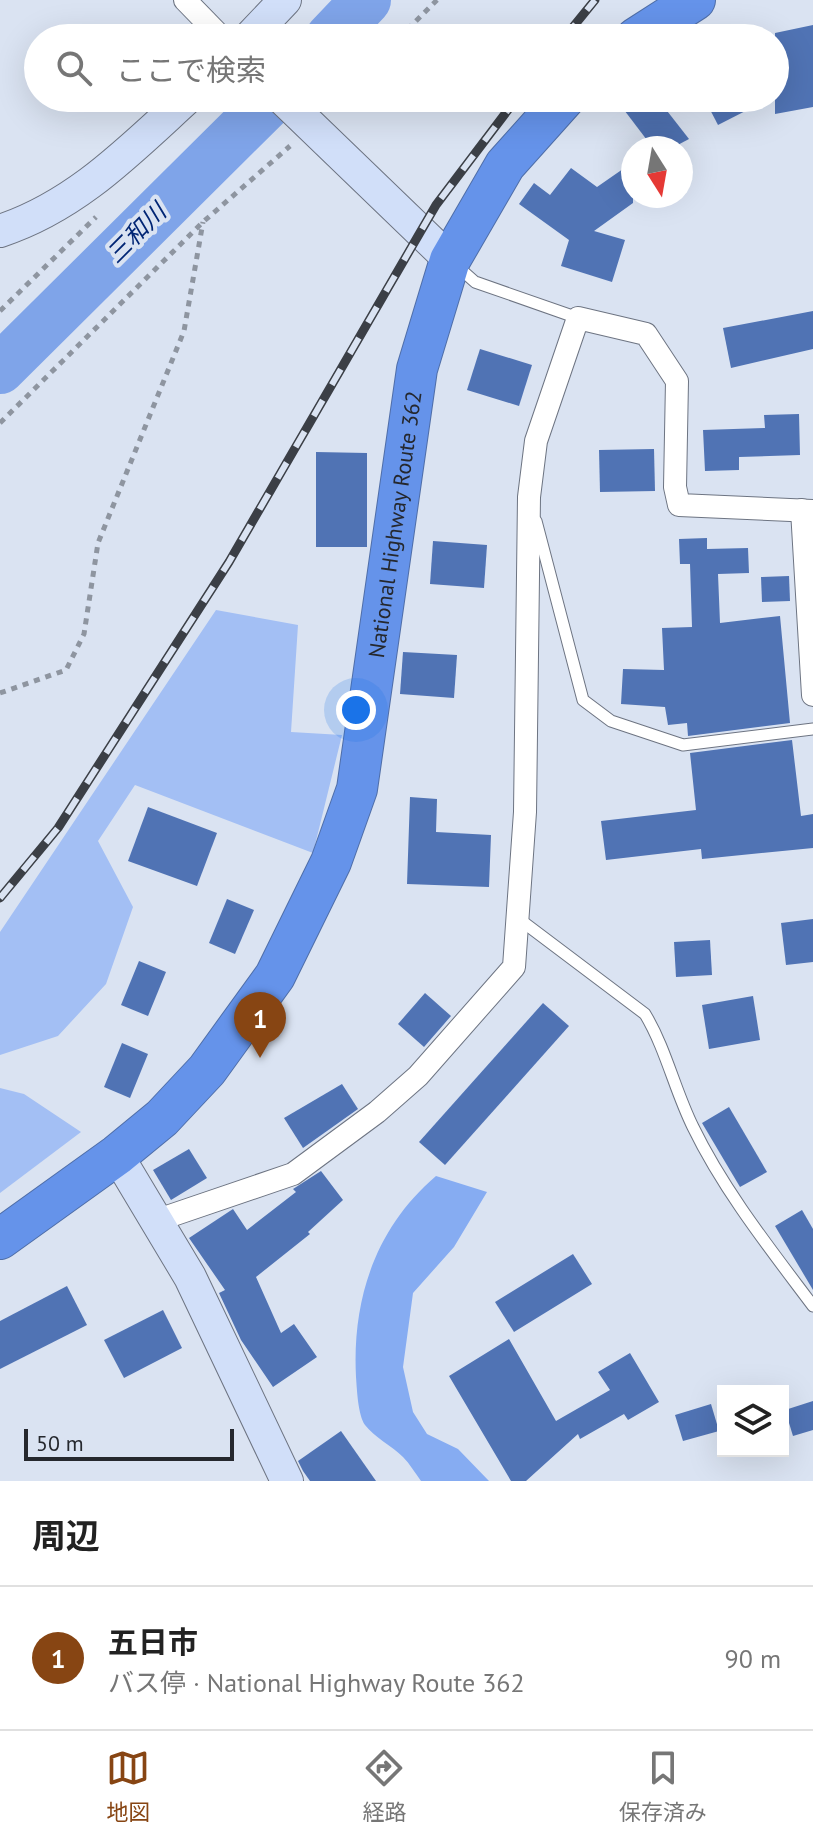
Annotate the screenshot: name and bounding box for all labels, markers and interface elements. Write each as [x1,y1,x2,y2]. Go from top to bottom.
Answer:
search box [24,24,789,112]
icon: search [52,46,96,90]
text: ここで検索 [116,50,266,89]
north arrow [621,136,693,208]
water label: 三和川 [100,194,175,269]
street label: National Highway Route 362 [362,389,428,660]
your location [336,690,376,730]
pin: 1 [234,992,286,1058]
map controls [717,1385,789,1457]
button: layers [717,1385,789,1457]
scale bar [24,1425,234,1461]
text: 50 m [36,1429,84,1457]
text: 周辺 [32,1513,100,1557]
text: 五日市 [108,1622,198,1661]
text: 1 [51,1642,65,1675]
text: 90 m [725,1642,781,1675]
text: バス停 · National Highway Route 362 [108,1666,525,1699]
tab: 地図 [106,1746,150,1826]
tab: 経路 [362,1746,407,1826]
tab: 保存済み [619,1746,707,1826]

